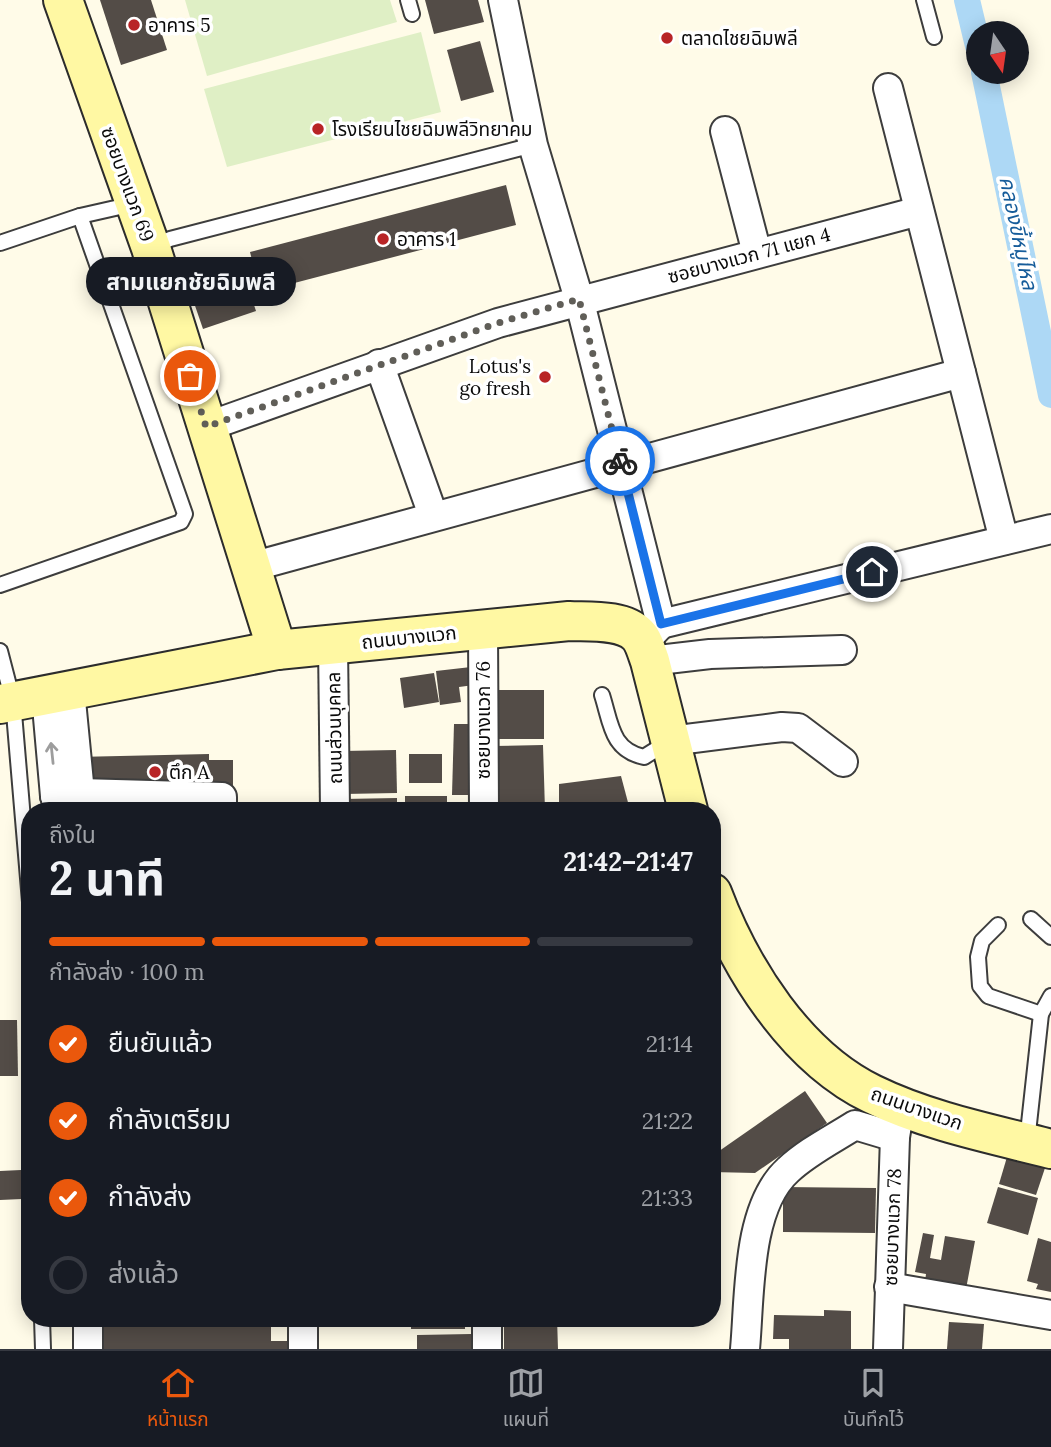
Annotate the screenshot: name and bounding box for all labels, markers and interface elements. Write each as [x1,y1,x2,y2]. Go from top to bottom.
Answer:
place label: อาคาร 5 [148,13,211,37]
marker: อาคาร 5 [126,17,142,33]
north arrow [966,21,1029,84]
map controls [966,21,1029,84]
place label: ตลาดไชยฉิมพลี [681,26,798,50]
marker: ตลาดไชยฉิมพลี [659,30,675,46]
place label: โรงเรียนไชยฉิมพลีวิทยาคม [332,117,533,141]
marker: โรงเรียนไชยฉิมพลีวิทยาคม [310,121,326,137]
street label: ซอยบางแวก 69 [96,123,160,245]
water label: คลองขี้หมูไหล [993,173,1045,293]
street label: ซอยบางแวก 71 แยก 4 [665,222,833,288]
place label: อาคาร 1 [397,227,456,251]
marker: อาคาร 1 [375,231,391,247]
callout: สามแยกชัยฉิมพลี [85,257,295,306]
text: สามแยกชัยฉิมพลี [106,267,276,296]
pin [160,346,220,406]
place label: Lotus's go fresh [459,354,531,400]
icon: bag [171,357,209,395]
marker: Lotus's go fresh [537,369,553,385]
courier [585,426,655,496]
icon: bike [601,442,639,480]
pin [842,542,902,602]
icon: home [853,553,891,591]
street label: ถนนบางแวก [360,620,458,654]
street label: ซอยบางแวก 76 [471,661,495,779]
street label: ถนนส่วนบุคคล [321,672,347,784]
one-way arrow [46,742,59,765]
place label: ตึก A [169,760,210,784]
marker: ตึก A [147,764,163,780]
text: ถึงใน [49,820,96,849]
text: 21:42–21:47 [563,845,693,878]
text: 2 นาที [49,849,165,908]
text: กำลังส่ง · 100 m [49,957,205,986]
icon: check [49,1025,87,1063]
text: ยืนยันแล้ว [108,1026,213,1059]
text: 21:14 [646,1029,693,1058]
street label: ถนนบางแวก [868,1081,966,1135]
icon: check [49,1102,87,1140]
text: กำลังเตรียม [108,1103,231,1136]
text: 21:22 [642,1106,693,1135]
street label: ซอยบางแวก 78 [878,1168,906,1286]
icon: check [49,1179,87,1217]
text: กำลังส่ง [108,1180,192,1213]
text: 21:33 [641,1183,693,1212]
text: ส่งแล้ว [108,1257,179,1290]
tab: หน้าแรก [147,1364,209,1435]
tab: แผนที่ [503,1364,549,1435]
tab: บันทึกไว้ [843,1364,904,1435]

